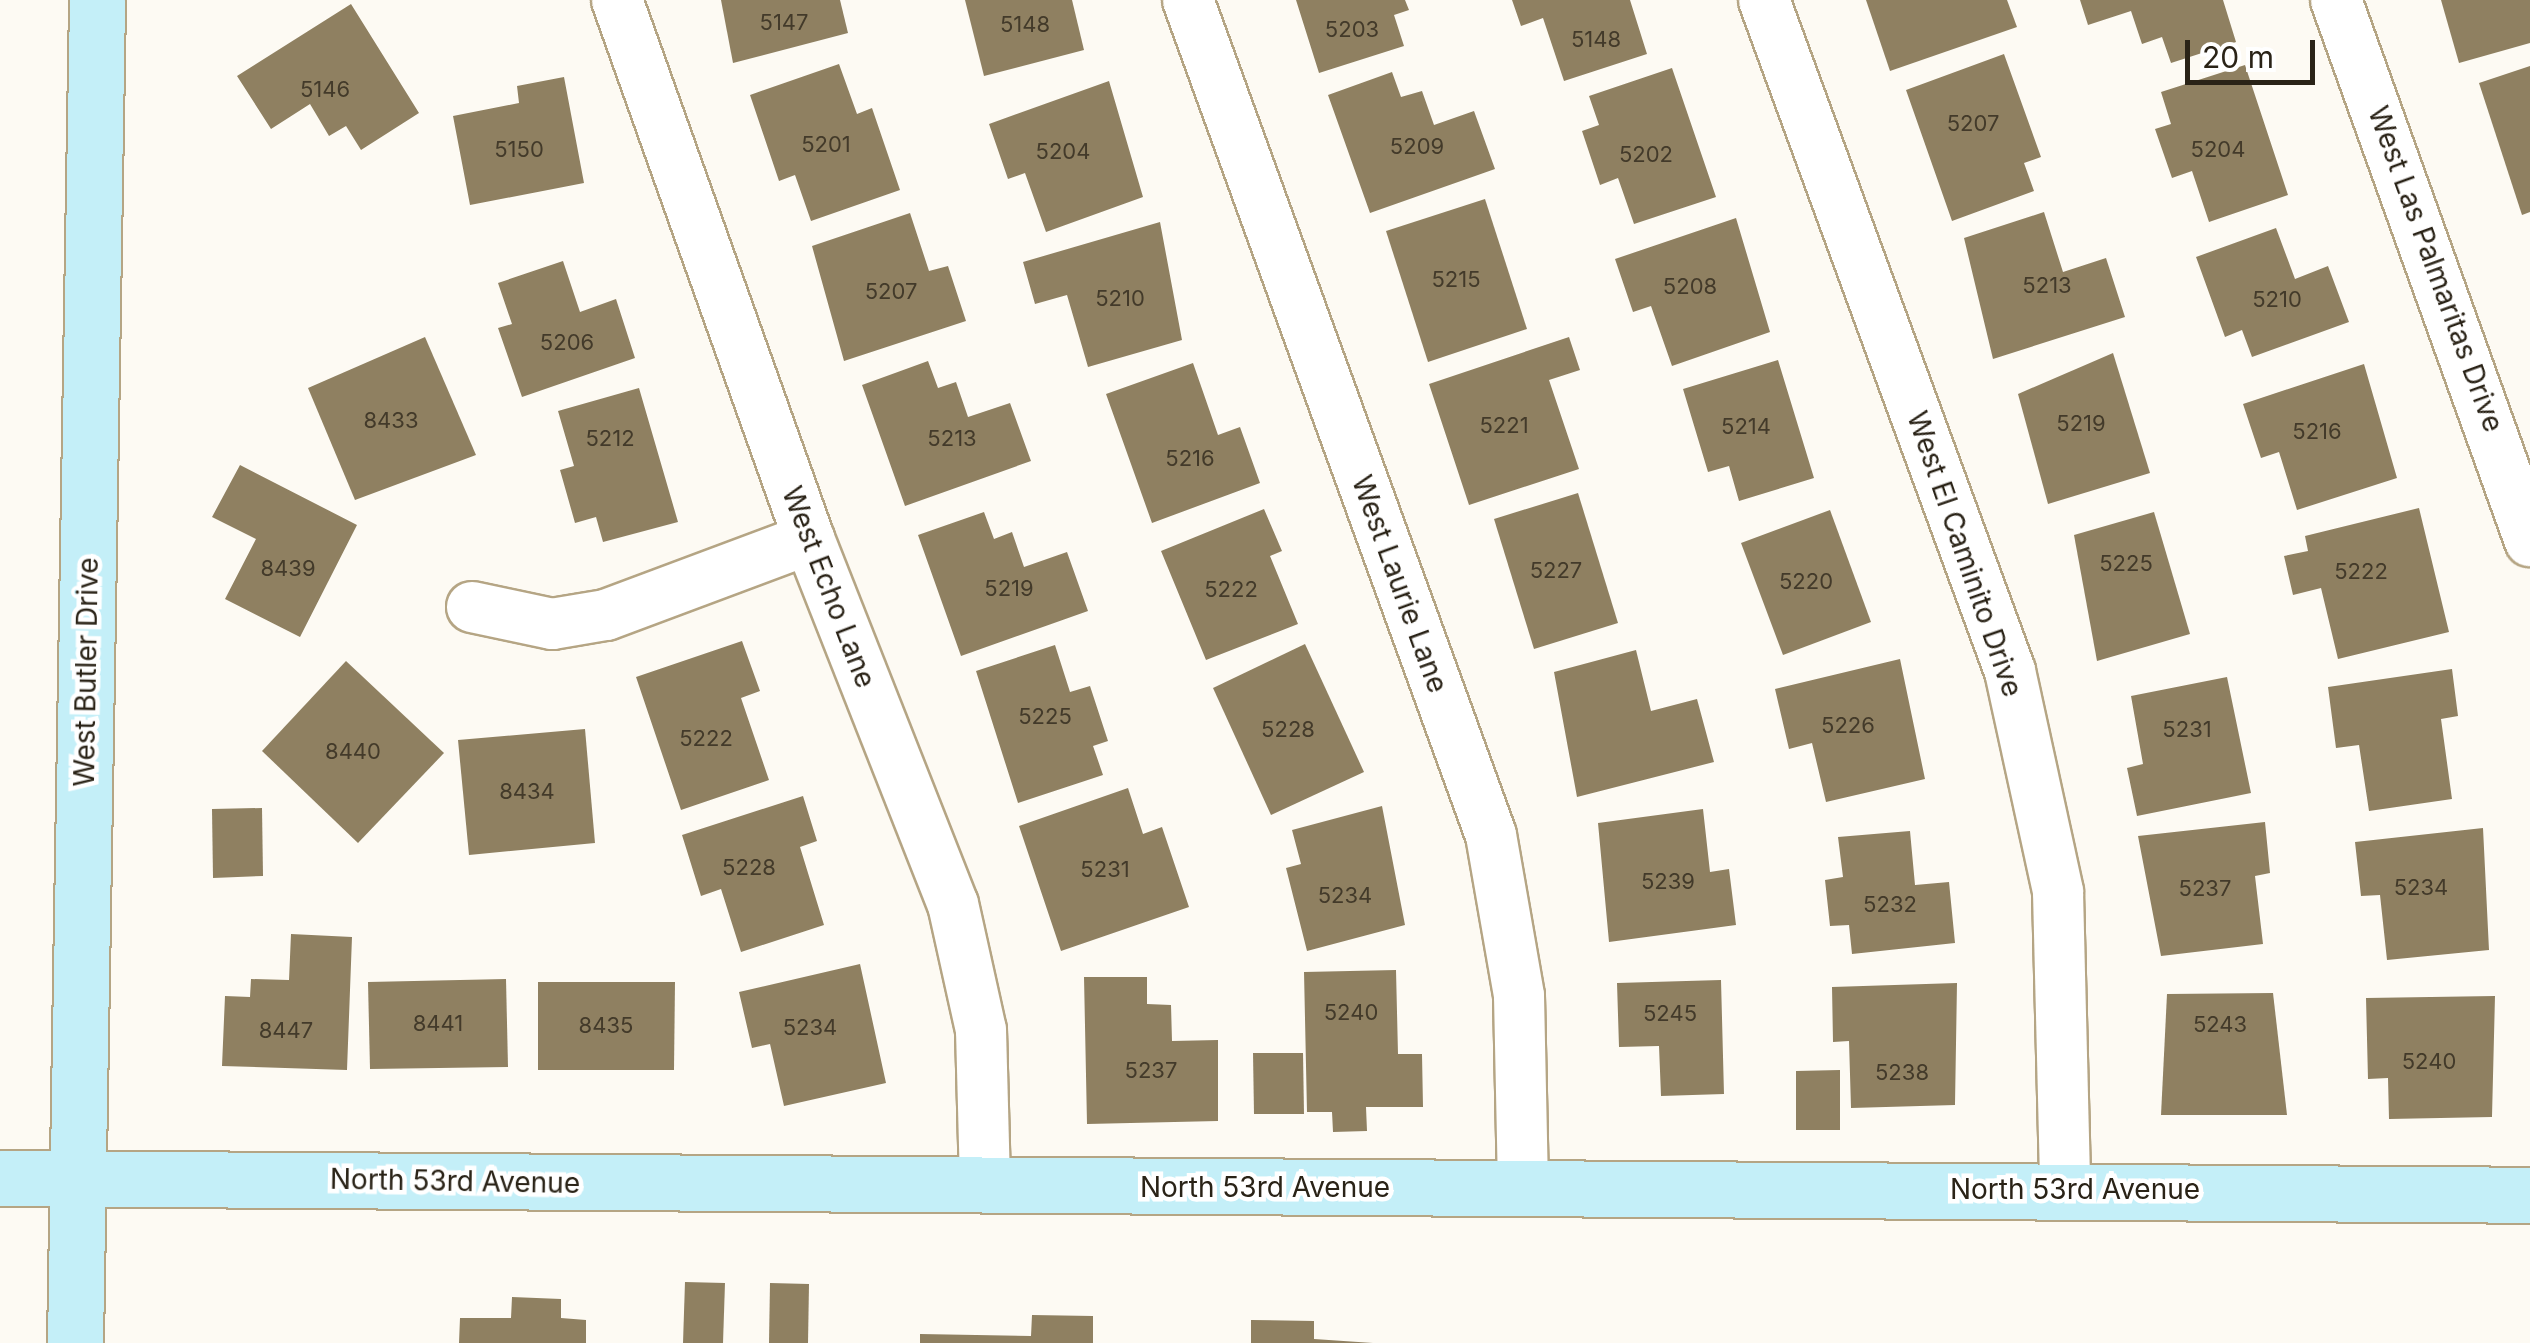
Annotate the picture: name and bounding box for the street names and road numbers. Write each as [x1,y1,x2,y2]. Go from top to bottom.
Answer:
street label: West Las Palmaritas Drive [2361,102,2511,436]
street label: West El Caminito Drive [1900,407,2030,701]
street label: West Laurie Lane [1345,471,1455,697]
street label: West Echo Lane [775,482,883,692]
street label: West Butler Drive [67,557,105,787]
street label: North 53rd Avenue [330,1162,580,1200]
street label: North 53rd Avenue [1140,1170,1390,1204]
street label: North 53rd Avenue [1950,1172,2200,1206]

